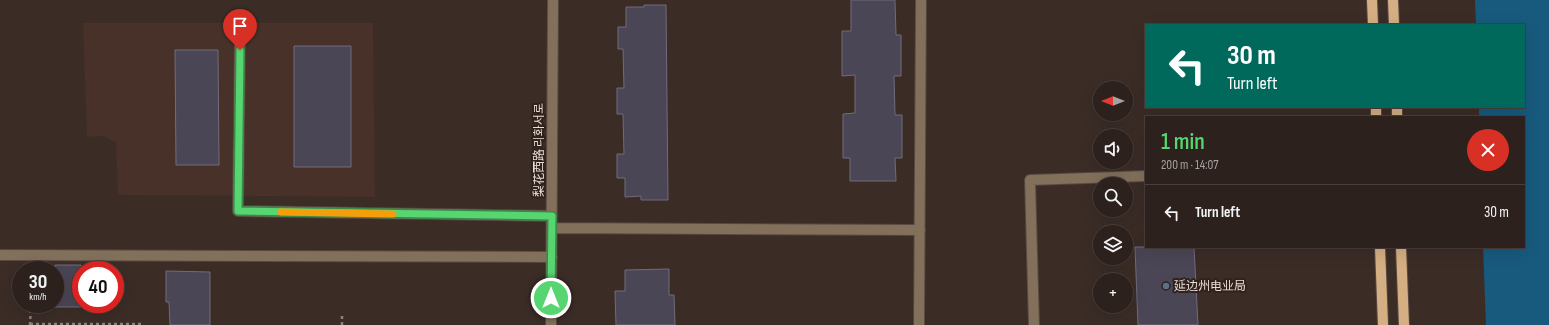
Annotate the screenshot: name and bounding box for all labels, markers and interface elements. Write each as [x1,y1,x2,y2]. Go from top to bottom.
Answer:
pin [223,9,257,50]
icon: arrive [229,15,251,37]
text: 30 m [1227,39,1276,72]
icon: left [1161,40,1213,92]
text: Turn left [1227,73,1278,94]
north arrow [1093,81,1133,121]
map controls [1093,81,1133,313]
street label: 梨花西路 리화서로 [532,103,547,197]
text: 1 min [1161,127,1205,156]
button: sound [1093,129,1133,169]
button: close [1467,129,1509,171]
text: 200 m · 14:07 [1161,157,1219,173]
button: search [1093,177,1133,217]
icon: left [1161,202,1183,224]
text: Turn left [1195,203,1240,222]
text: 30 m [1484,203,1509,222]
button: layers [1093,225,1133,265]
speed limit sign: 40 [72,261,124,313]
text: 30 [29,270,47,294]
button: + [1093,273,1133,313]
position arrow [530,277,572,319]
place label: 延边州电业局 [1174,279,1246,294]
marker: 延边州电业局 [1161,281,1171,291]
text: km/h [29,291,47,303]

